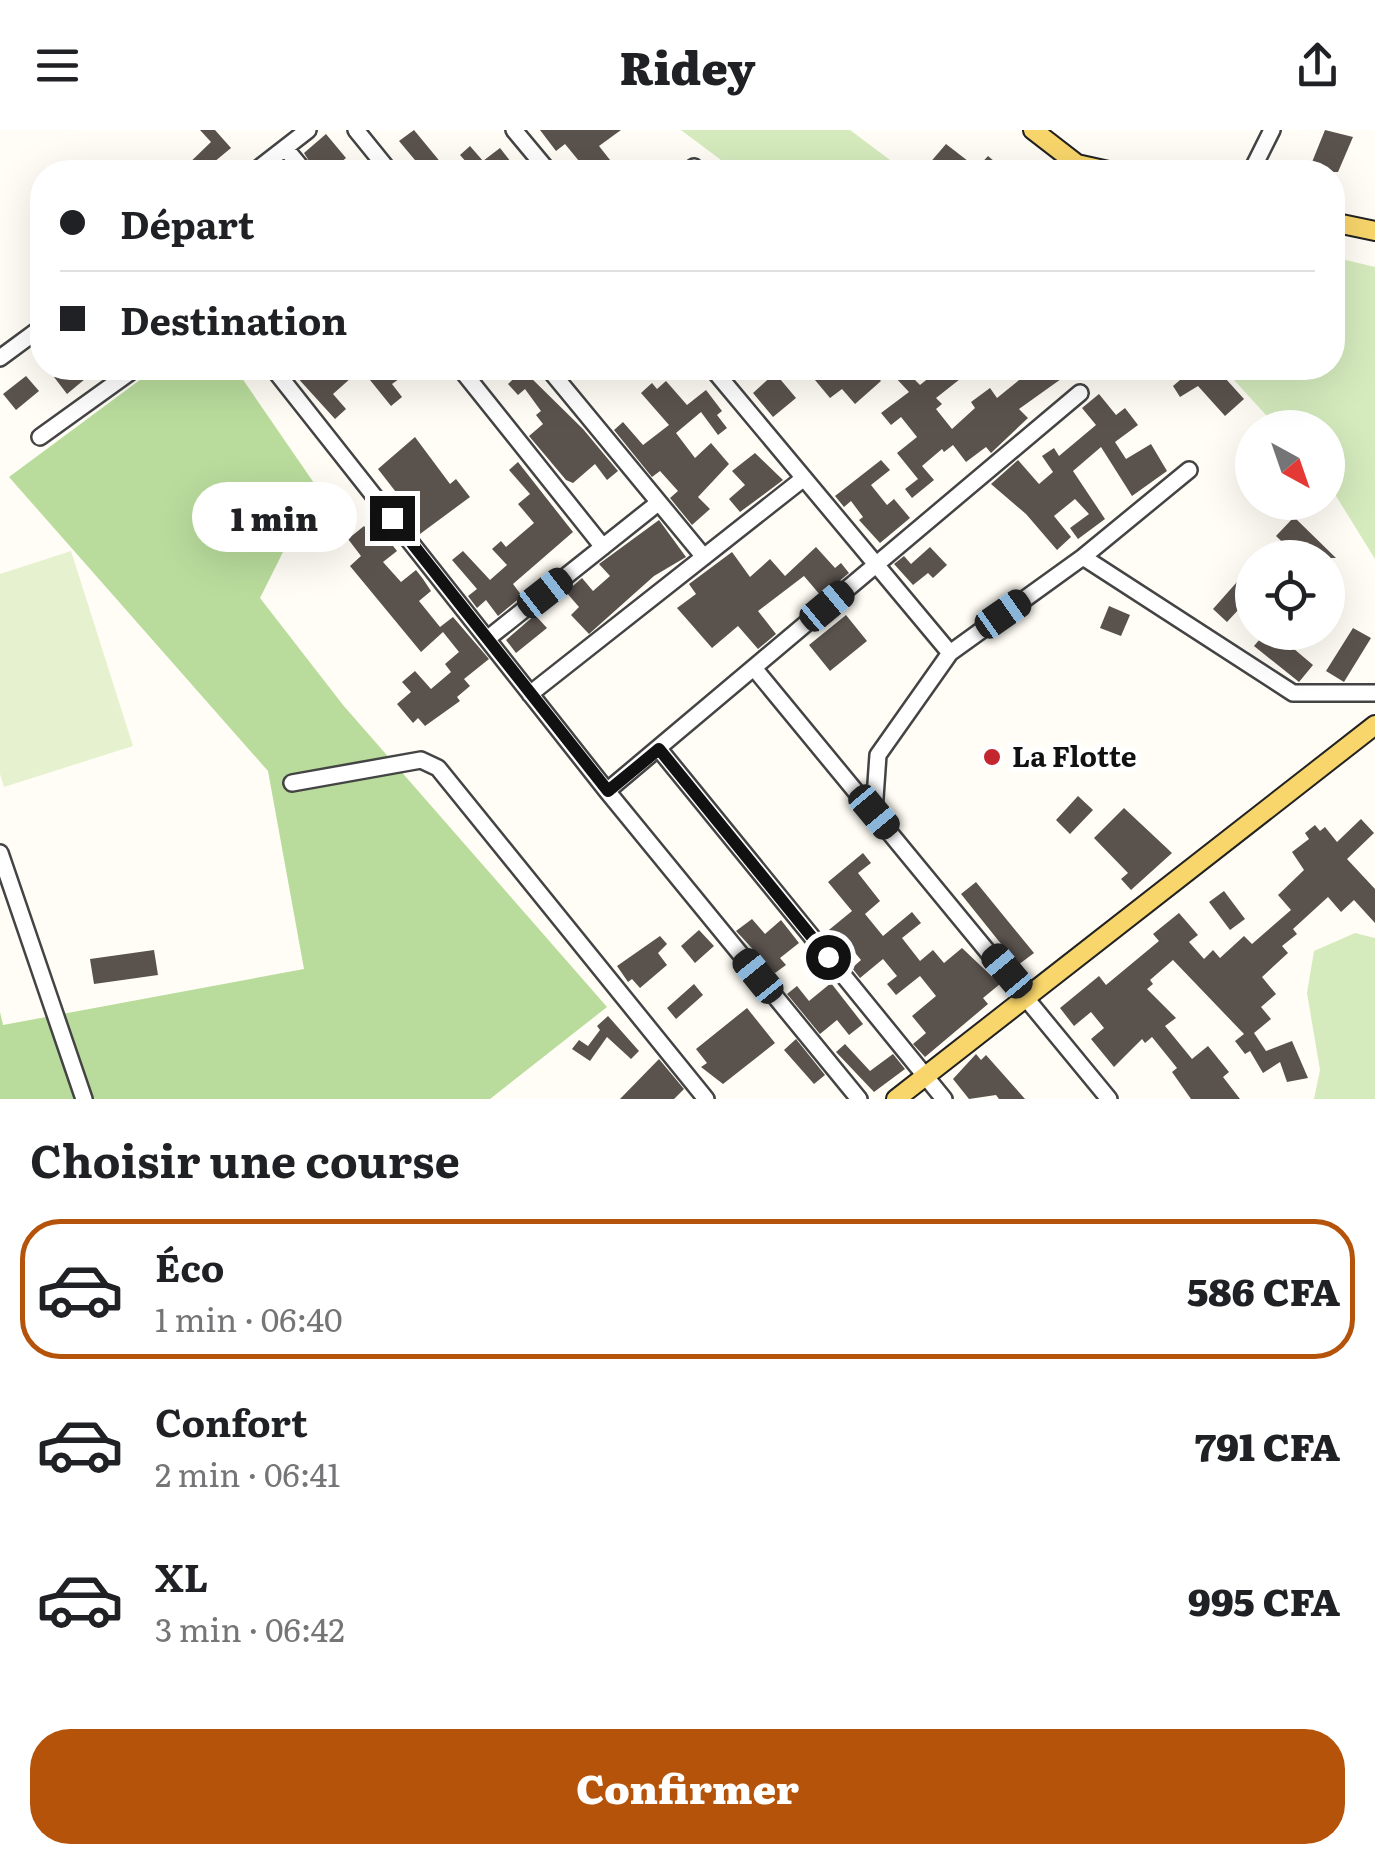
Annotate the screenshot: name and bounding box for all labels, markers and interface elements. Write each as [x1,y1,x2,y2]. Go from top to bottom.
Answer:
text: Ridey [620,32,756,99]
icon: menu [30,38,85,93]
icon: share [1290,38,1345,93]
text: Départ [120,194,255,251]
text: Destination [120,290,347,347]
north arrow [1235,410,1345,520]
map controls [1235,410,1345,650]
callout: 1 min [192,483,357,553]
text: 1 min [231,493,318,541]
route end [370,496,415,541]
button: locate [1235,540,1345,650]
car [512,563,578,623]
car [794,575,860,637]
car [970,585,1036,643]
place label: La Flotte [1012,734,1137,776]
marker: La Flotte [981,746,1003,768]
car [843,779,905,845]
route start [806,935,851,980]
car [976,938,1038,1004]
car [727,943,789,1009]
text: Choisir une course [30,1125,460,1192]
text: Éco [155,1237,225,1294]
icon: car [35,1244,125,1334]
text: 586 CFA [1187,1261,1340,1318]
text: 1 min · 06:40 [155,1294,343,1342]
text: Confort [155,1392,308,1449]
icon: car [35,1399,125,1489]
text: 791 CFA [1194,1416,1340,1473]
text: 2 min · 06:41 [155,1449,340,1497]
text: XL [155,1547,208,1604]
icon: car [35,1554,125,1644]
text: 995 CFA [1188,1571,1340,1628]
text: 3 min · 06:42 [155,1604,345,1652]
button: Confirmer [30,1729,1345,1844]

